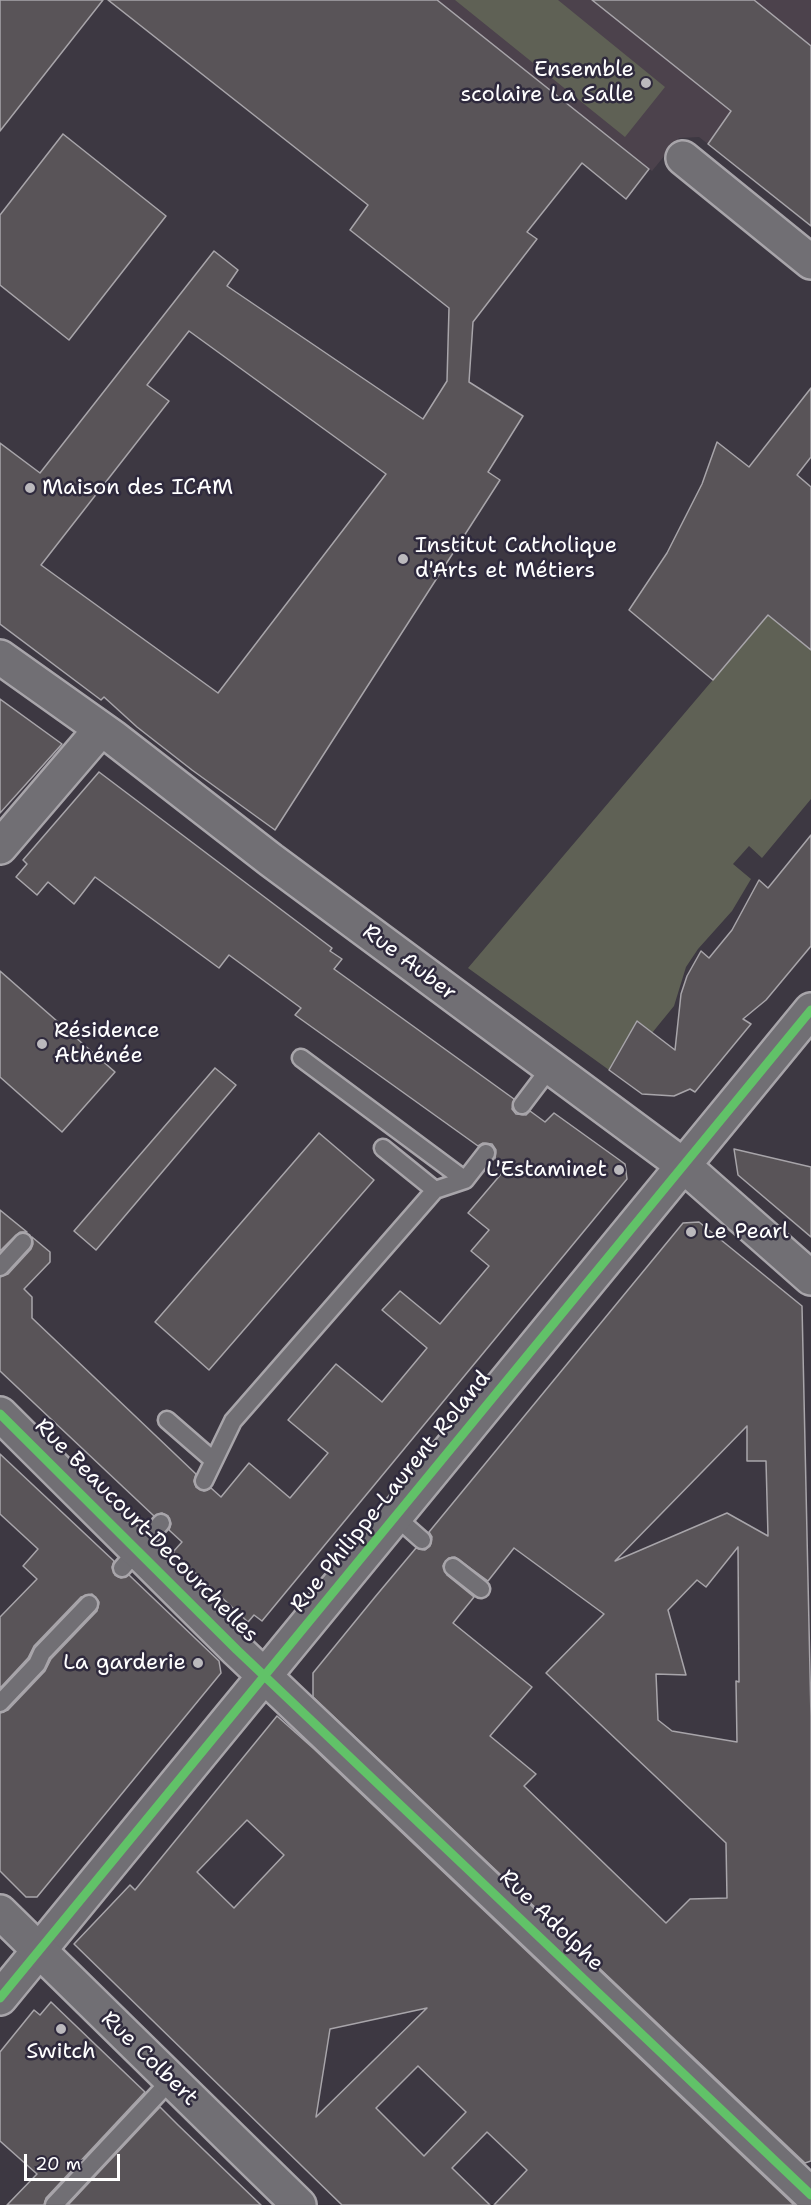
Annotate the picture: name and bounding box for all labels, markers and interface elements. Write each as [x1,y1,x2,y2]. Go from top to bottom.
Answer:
place label: Ensemble scolaire La Salle [460,57,634,108]
marker: Ensemble scolaire La Salle [639,76,653,90]
place label: Maison des ICAM [42,475,233,501]
marker: Maison des ICAM [23,481,37,495]
place label: Institut Catholique d'Arts et Métiers [415,533,617,584]
marker: Institut Catholique d'Arts et Métiers [396,552,410,566]
street label: Rue Auber [357,919,461,1007]
place label: Résidence Athénée [54,1018,160,1070]
marker: Résidence Athénée [35,1037,49,1051]
place label: L'Estaminet [486,1157,607,1183]
marker: L'Estaminet [612,1163,626,1177]
place label: Le Pearl [703,1219,789,1245]
marker: Le Pearl [684,1225,698,1239]
street label: Rue Philippe-Laurent Roland [286,1366,496,1618]
street label: Rue Beaucourt-Decourchelles [29,1414,263,1648]
place label: La garderie [63,1650,186,1676]
marker: La garderie [191,1656,205,1670]
street label: Rue Adolphe [493,1865,609,1977]
street label: Rue Colbert [95,2006,203,2112]
marker: Switch [54,2022,68,2036]
place label: Switch [26,2039,96,2065]
scale bar [27,2142,123,2180]
text: 20 m [35,2152,81,2176]

